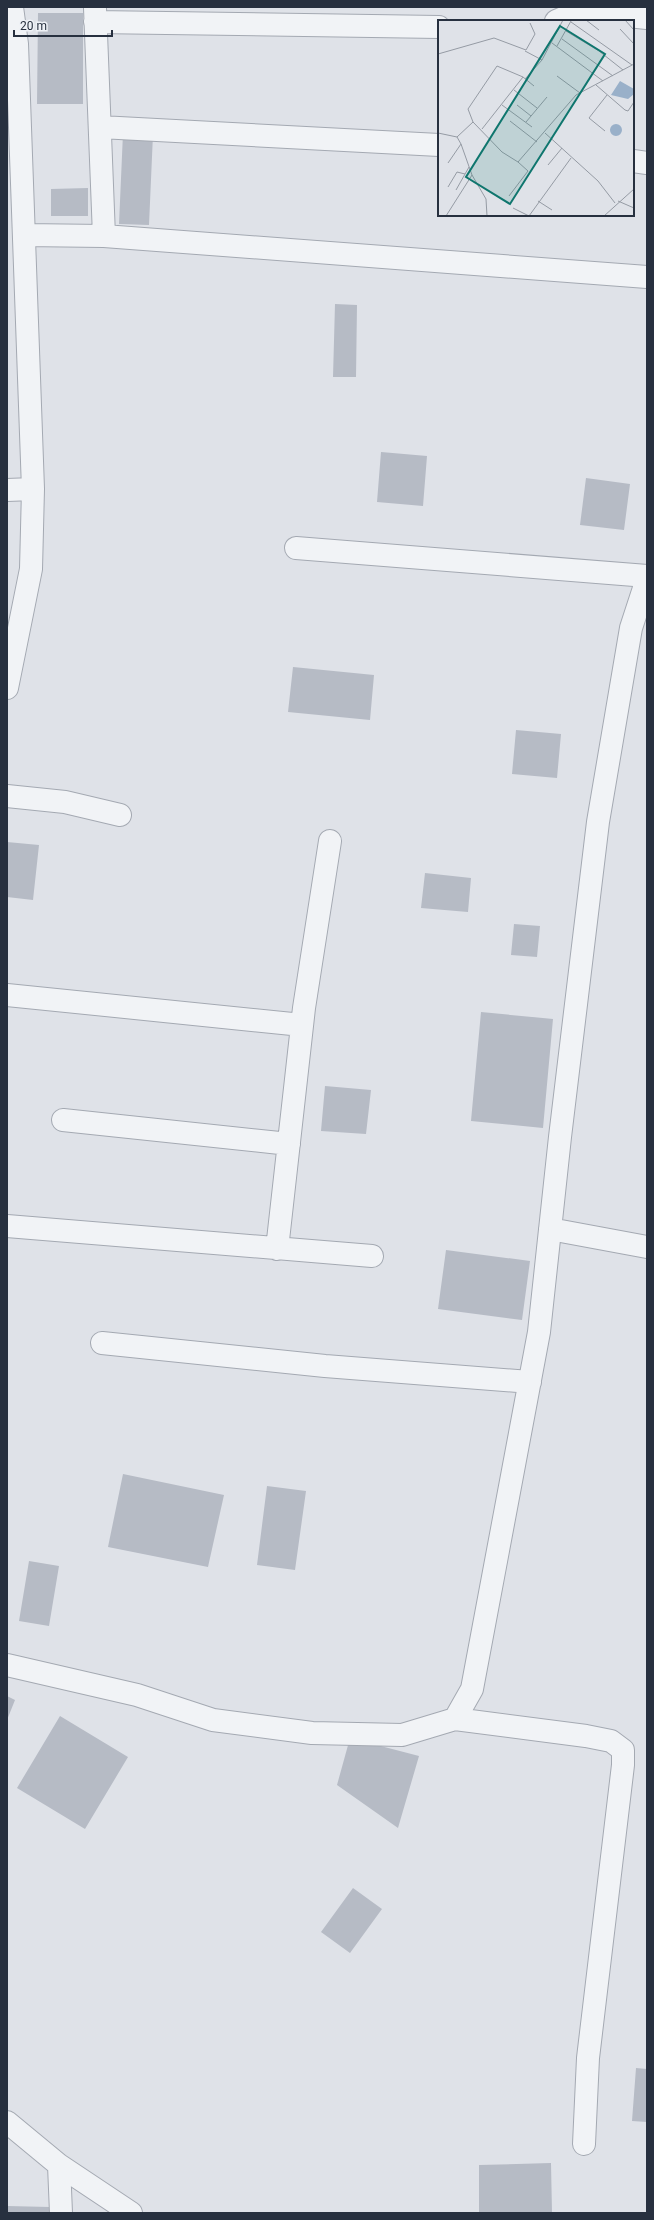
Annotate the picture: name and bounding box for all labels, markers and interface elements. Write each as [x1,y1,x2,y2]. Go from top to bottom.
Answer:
scale bar [14,12,112,38]
text: 20 m [20,19,47,33]
inset map [438,20,634,216]

